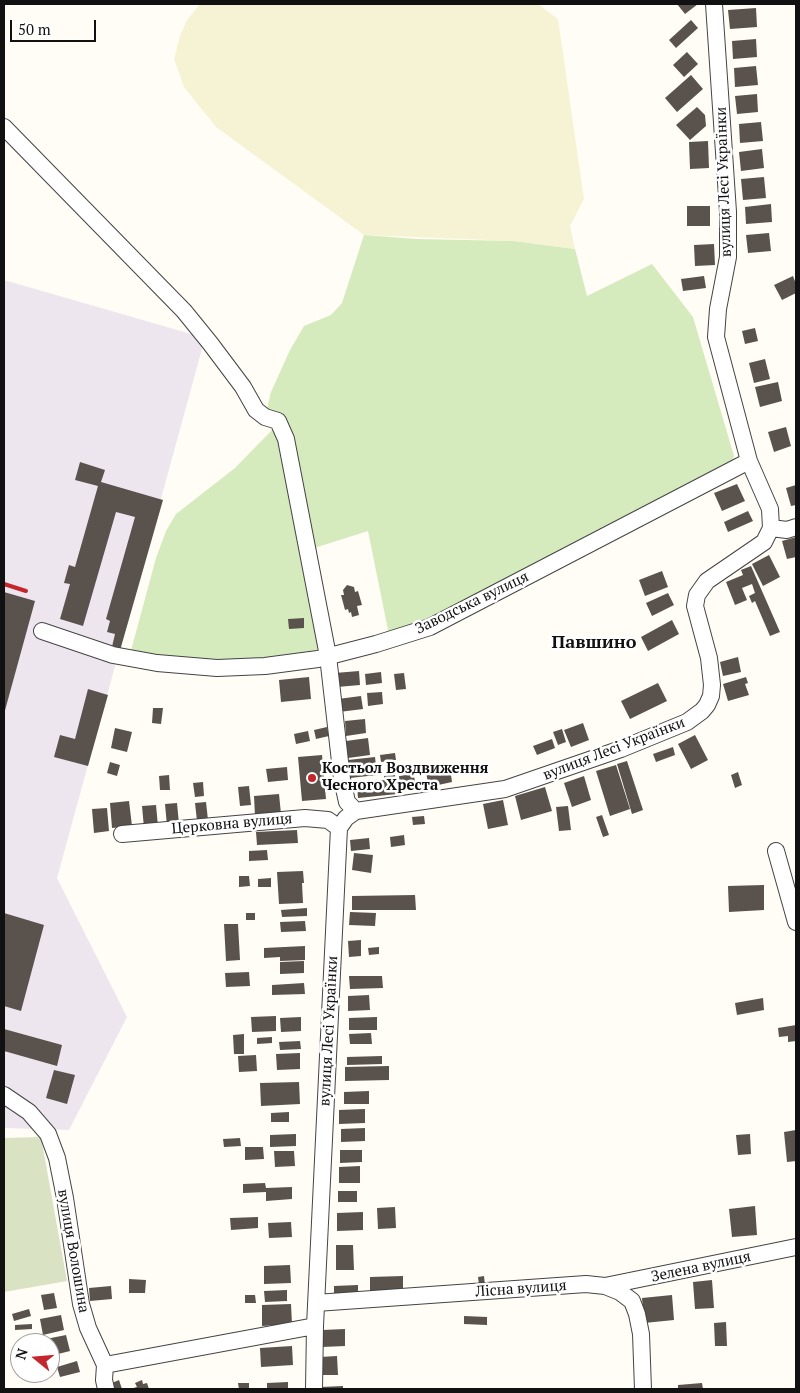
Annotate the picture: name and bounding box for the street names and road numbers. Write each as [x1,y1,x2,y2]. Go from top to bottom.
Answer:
street label: вулиця Лесі Українки [712,106,736,258]
street label: Заводська вулиця [412,568,532,638]
street label: вулиця Лесі Українки [540,714,688,784]
street label: Церковна вулиця [171,810,293,838]
street label: вулиця Лесі Українки [316,955,342,1107]
street label: вулиця Волошина [53,1188,93,1314]
street label: Зелена вулиця [650,1248,752,1286]
street label: Лісна вулиця [475,1277,567,1301]

